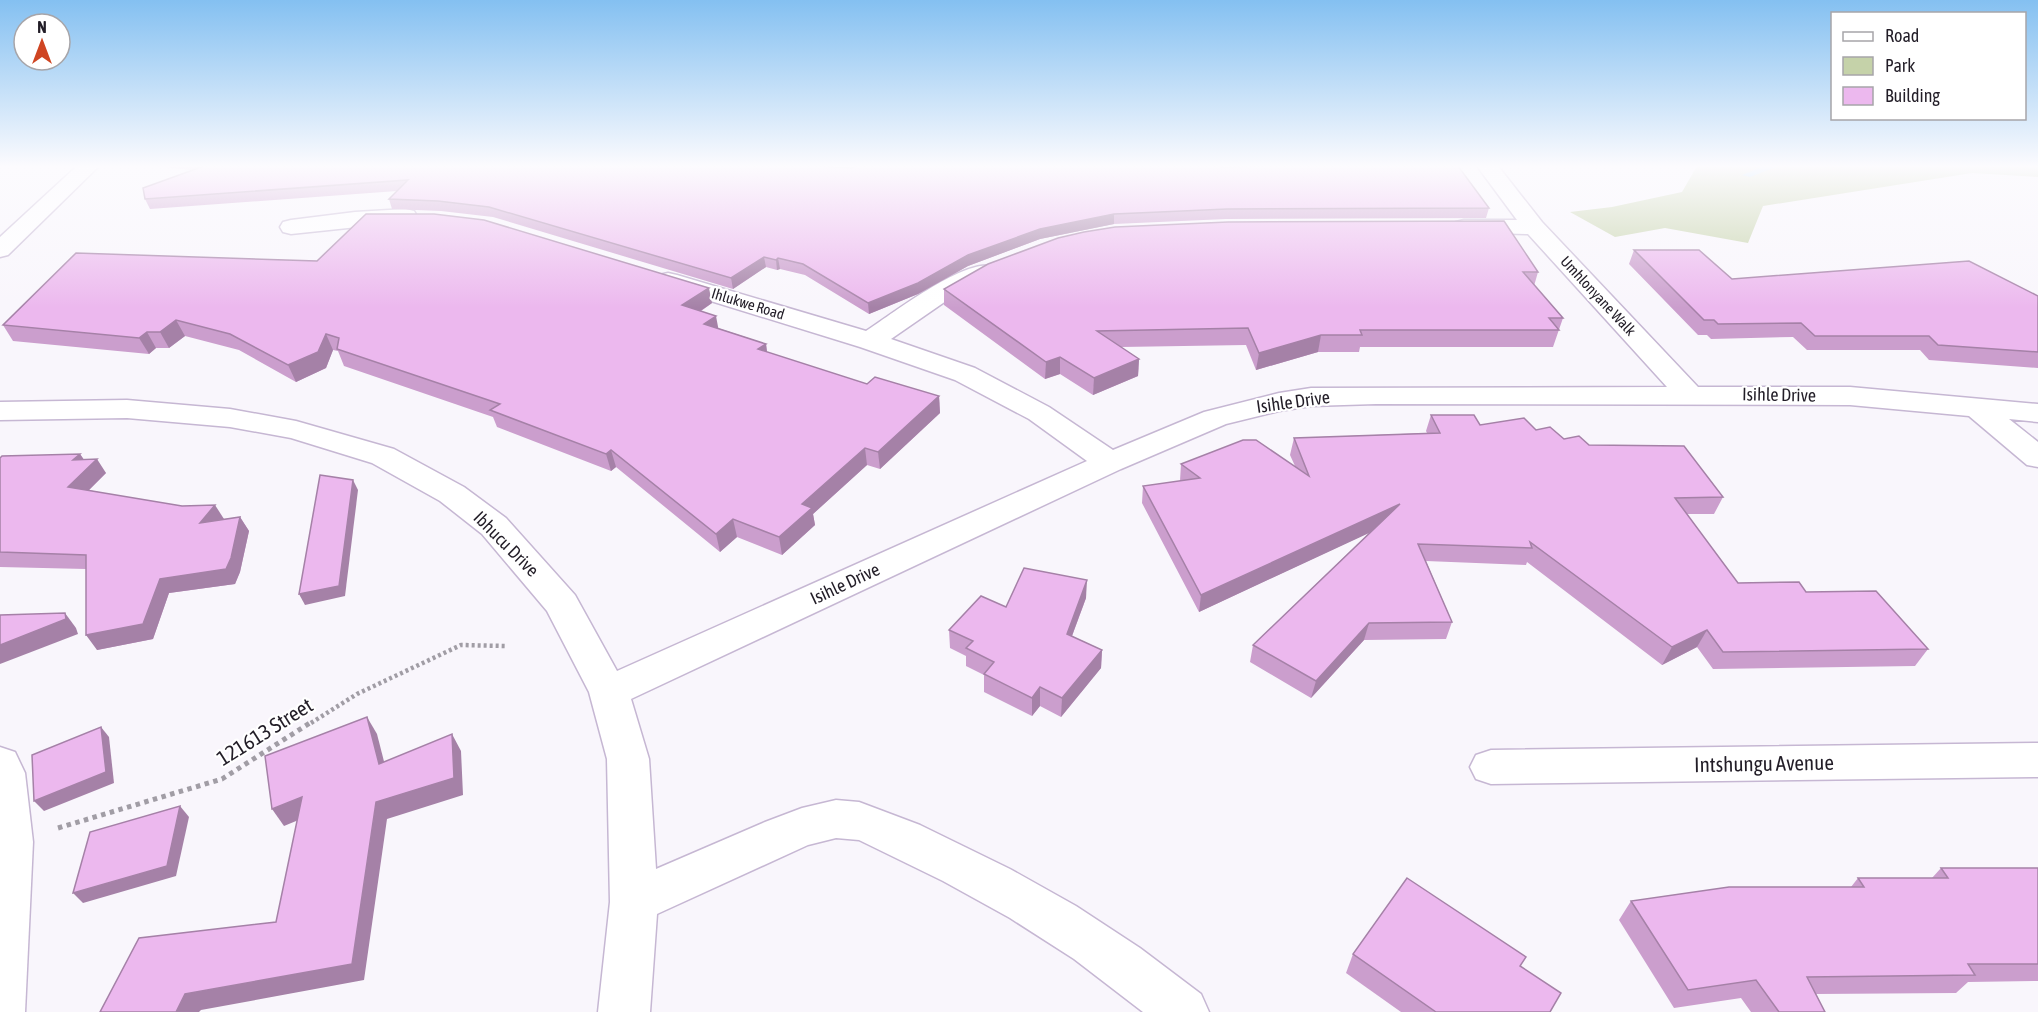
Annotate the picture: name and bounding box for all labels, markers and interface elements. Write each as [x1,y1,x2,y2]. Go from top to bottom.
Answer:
north arrow [12,12,72,72]
legend [1831,12,2026,120]
text: N [37,18,47,36]
text: Road [1885,25,1919,46]
text: Park [1885,55,1915,76]
text: Building [1885,85,1940,106]
street label: Umhlonyane Walk [1557,252,1640,339]
street label: Ihlukwe Road [710,284,787,323]
street label: Isihle Drive [1742,383,1816,406]
street label: Isihle Drive [1255,386,1331,417]
street label: Ibhucu Drive [469,507,543,581]
street label: Isihle Drive [807,558,883,609]
street label: 121613 Street [212,692,317,770]
street label: Intshungu Avenue [1694,750,1834,776]

